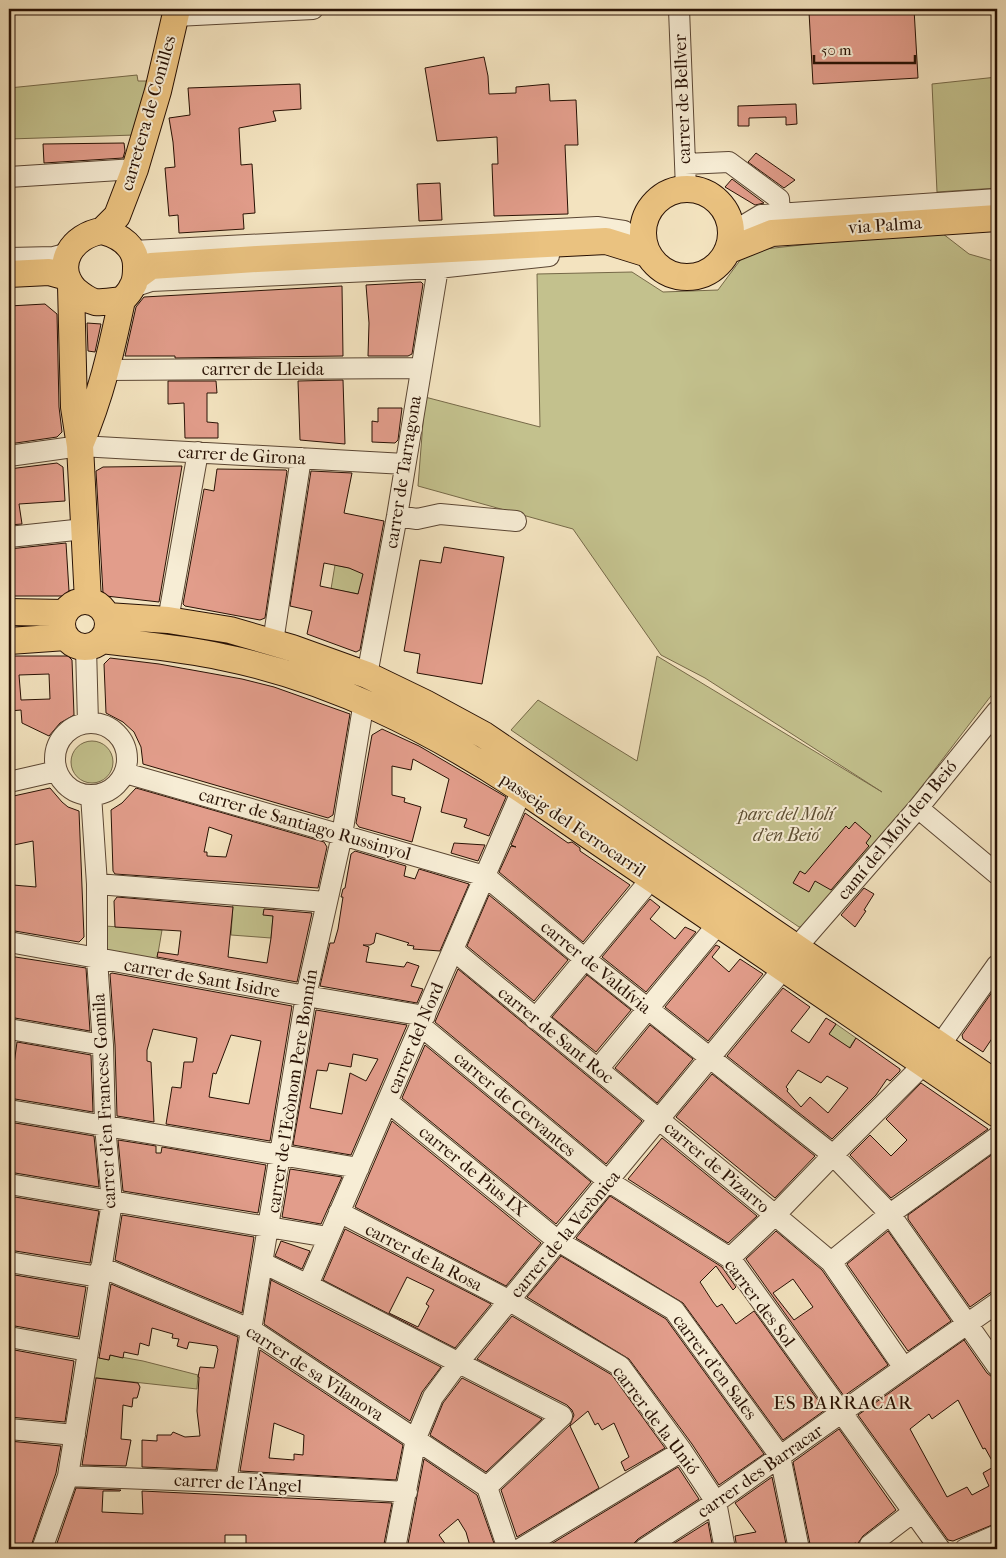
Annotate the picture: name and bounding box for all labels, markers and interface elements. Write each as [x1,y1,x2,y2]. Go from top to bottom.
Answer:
scale bar [814,32,915,64]
street label: carretera de Conilles [116,33,181,193]
street label: carrer de Bellver [670,33,695,164]
text: 50 m [821,41,852,59]
street label: via Palma [847,212,923,239]
street label: carrer de Lleida [202,359,325,380]
street label: carrer de Tarragona [381,394,426,550]
street label: carrer de Girona [178,442,307,469]
street label: camí del Molí den Beió [833,756,962,904]
street label: passeig del Ferrocarril [495,768,650,882]
street label: carrer de Santiago Russinyol [196,784,413,865]
park label: parc del Molí d'en Beió [735,804,837,846]
street label: carrer de Valdívia [536,917,656,1019]
street label: carrer de Sant Isidre [122,954,282,1003]
street label: carrer de l'Ecònom Pere Bonnín [263,967,322,1214]
street label: carrer del Nord [383,979,448,1097]
street label: carrer de Sant Roc [494,982,618,1088]
street label: carrer d'en Francesc Gomila [88,992,121,1209]
street label: carrer de Cervantes [449,1047,580,1162]
street label: carrer de Pizarro [660,1117,774,1218]
street label: carrer de Pius IX [415,1122,531,1221]
street label: carrer de la Verònica [506,1166,625,1302]
street label: carrer de la Rosa [362,1219,486,1296]
street label: carrer des Sol [720,1255,799,1351]
street label: carrer d'en Sales [668,1310,761,1424]
street label: carrer de sa Vilanova [242,1321,388,1426]
street label: carrer de la Unió [608,1362,703,1479]
district label: ES BARRACAR [773,1392,913,1414]
street label: carrer des Barracar [693,1420,827,1523]
street label: carrer de l'Àngel [173,1469,303,1497]

